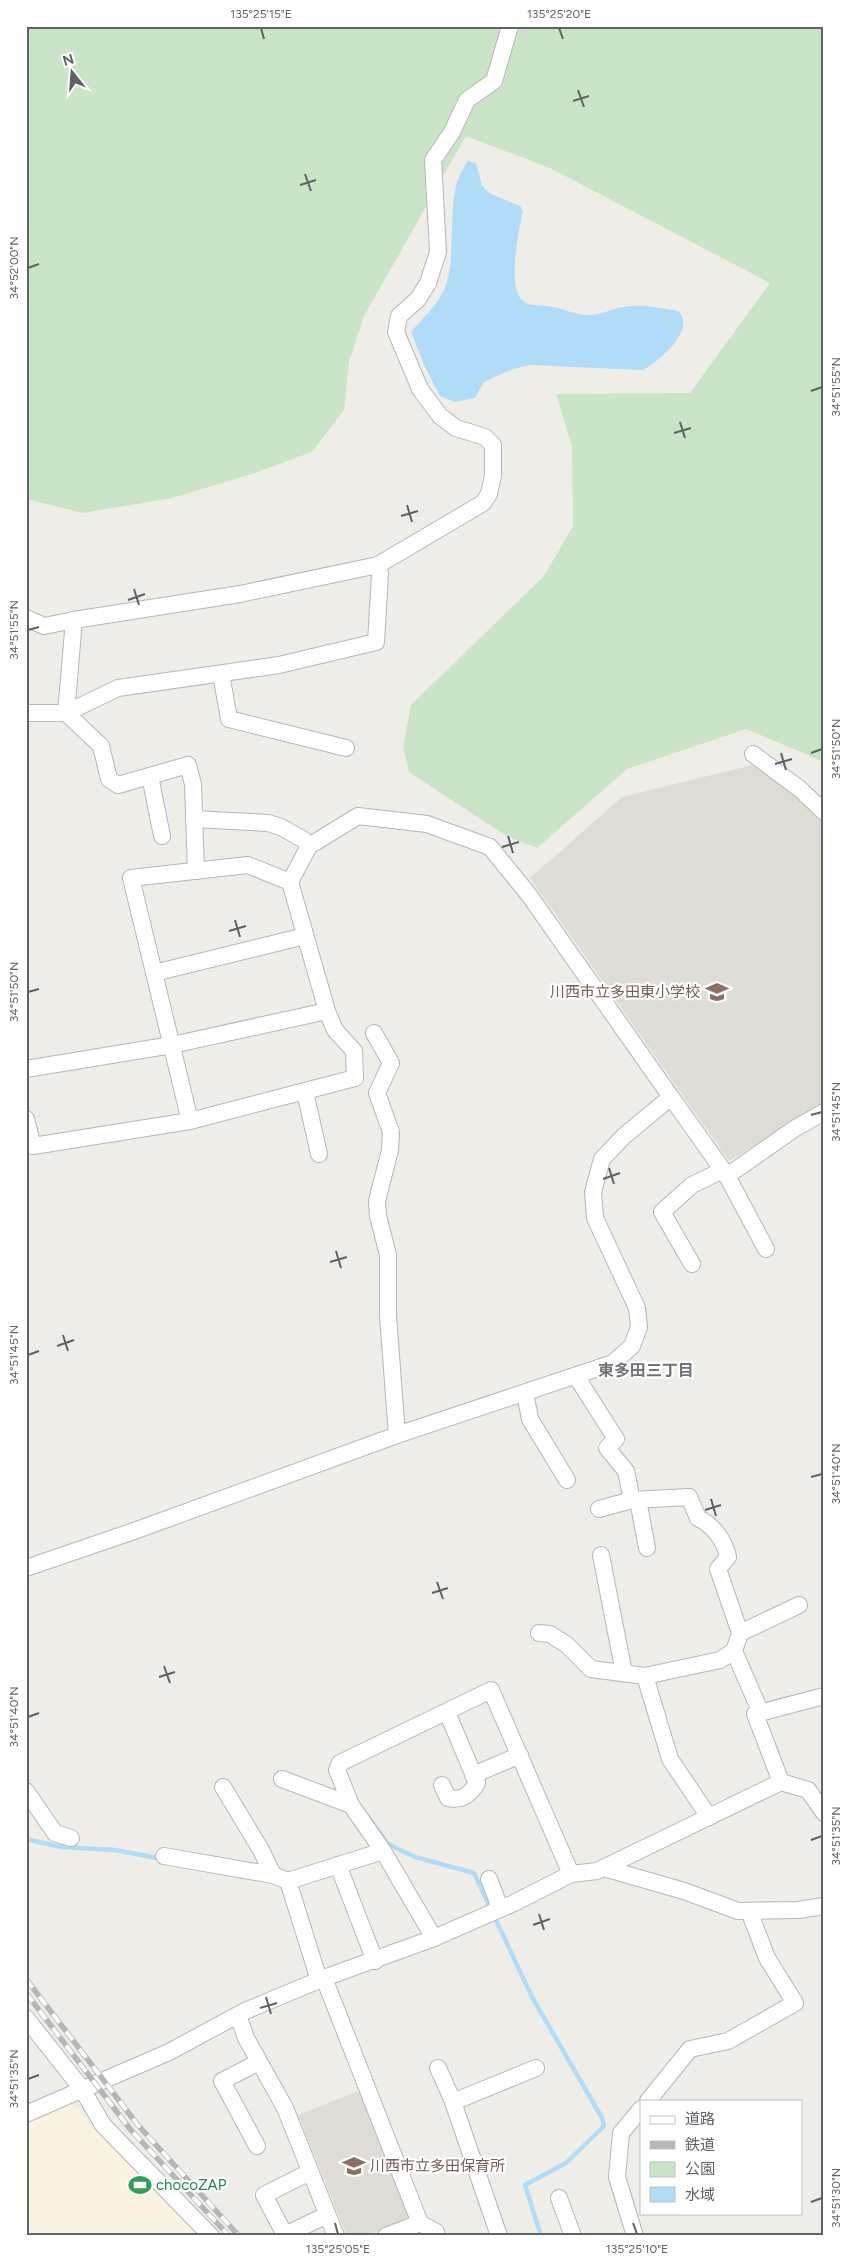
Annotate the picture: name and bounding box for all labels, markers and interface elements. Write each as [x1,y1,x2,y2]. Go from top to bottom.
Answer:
text: 135°25'15"E [230,7,292,21]
text: 135°25'20"E [527,7,591,21]
north arrow [48,48,98,98]
text: N [61,50,76,70]
text: 34°52'00"N [7,237,21,299]
text: 34°51'55"N [829,357,843,417]
text: 34°51'55"N [7,600,21,660]
text: 34°51'50"N [829,719,843,779]
text: 34°51'50"N [7,962,21,1022]
school or university icon: 川西市立多田東小学校 [704,979,730,1005]
place label: 川西市立多田東小学校 [550,983,700,1001]
text: 34°51'45"N [829,1082,843,1142]
text: 34°51'45"N [7,1325,21,1385]
district label: 東多田三丁目 [598,1361,694,1380]
text: 34°51'40"N [829,1444,843,1504]
text: 34°51'40"N [7,1687,21,1747]
text: 34°51'35"N [829,1806,843,1866]
text: 34°51'35"N [7,2049,21,2109]
legend [640,2100,802,2214]
text: 道路 [685,2110,715,2128]
text: 鉄道 [685,2136,715,2154]
school or university icon: 川西市立多田保育所 [341,2153,367,2179]
place label: 川西市立多田保育所 [370,2157,505,2175]
text: 公園 [685,2160,715,2178]
text: 34°51'30"N [829,2168,843,2228]
sports icon: chocoZAP [127,2172,153,2198]
place label: chocoZAP [156,2176,227,2194]
text: 水域 [685,2186,715,2204]
text: 135°25'05"E [306,2242,370,2256]
text: 135°25'10"E [606,2242,668,2256]

